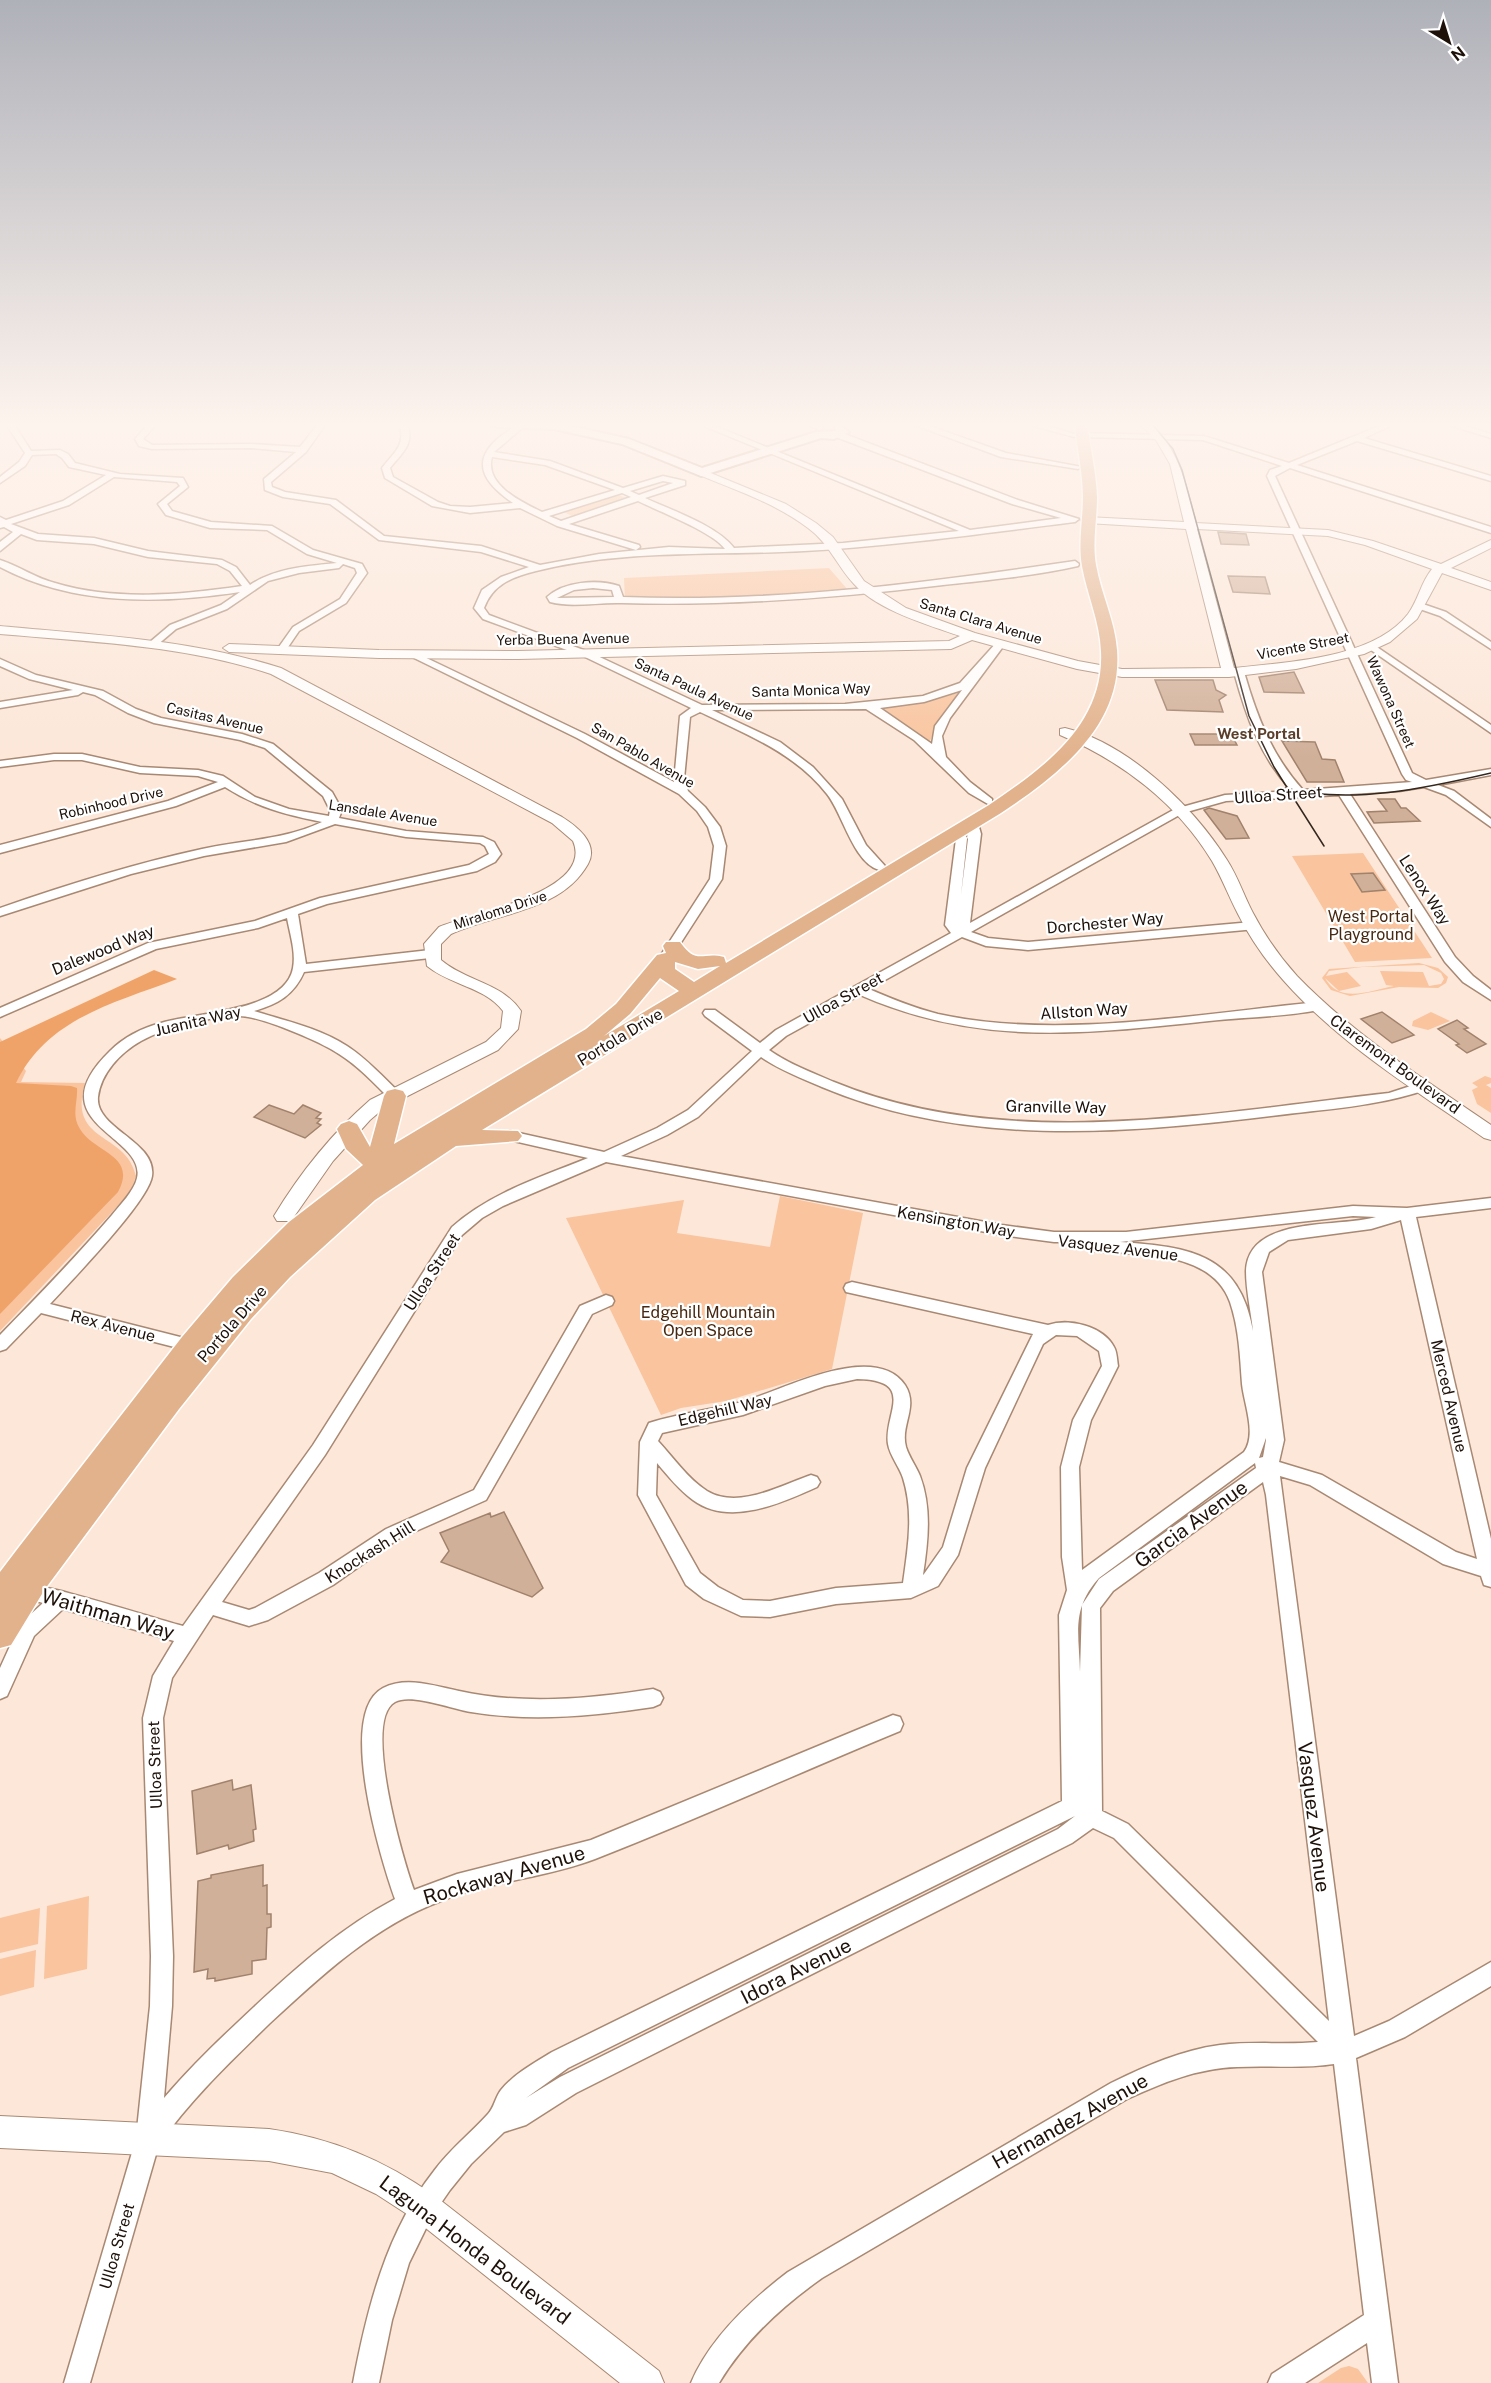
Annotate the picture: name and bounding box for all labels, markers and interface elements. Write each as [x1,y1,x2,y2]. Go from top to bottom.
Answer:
north arrow [1419,12,1479,72]
text: N [1447,42,1469,65]
street label: Santa Clara Avenue [918,595,1044,647]
street label: Vicente Street [1256,629,1350,663]
street label: Yerba Buena Avenue [496,630,630,648]
street label: Santa Paula Avenue [632,654,756,724]
street label: Wawona Street [1364,654,1418,750]
street label: Santa Monica Way [751,680,871,700]
street label: Casitas Avenue [165,699,265,737]
street label: San Pablo Avenue [588,719,698,791]
district label: West Portal [1217,725,1301,742]
street label: Ulloa Street [1233,782,1323,808]
street label: Robinhood Drive [57,783,165,823]
street label: Lansdale Avenue [327,796,439,830]
street label: Lenox Way [1395,851,1455,929]
street label: Miraloma Drive [451,887,549,933]
park label: West Portal Playground [1328,907,1414,944]
street label: Dorchester Way [1046,908,1165,938]
street label: Dalewood Way [49,921,157,979]
street label: Ulloa Street [800,968,886,1028]
street label: Allston Way [1039,998,1129,1024]
street label: Juanita Way [153,1002,243,1040]
street label: Portola Drive [574,1004,666,1070]
street label: Claremont Boulevard [1326,1010,1464,1118]
street label: Granville Way [1005,1097,1107,1117]
street label: Kensington Way [895,1202,1017,1242]
street label: Ulloa Street [400,1230,464,1314]
street label: Vasquez Avenue [1057,1231,1179,1265]
street label: Portola Drive [193,1282,271,1366]
park label: Edgehill Mountain Open Space [641,1303,775,1340]
street label: Rex Avenue [69,1306,157,1346]
street label: Merced Avenue [1427,1338,1471,1454]
street label: Edgehill Way [676,1390,774,1430]
street label: Garcia Avenue [1130,1475,1252,1573]
street label: Knockash Hill [322,1517,419,1587]
street label: Waithman Way [39,1584,178,1645]
street label: Ulloa Street [144,1720,166,1810]
street label: Vasquez Avenue [1293,1740,1335,1894]
street label: Rockaway Avenue [420,1840,588,1910]
street label: Idora Avenue [737,1933,855,2009]
street label: Hernandez Avenue [988,2068,1152,2174]
street label: Laguna Honda Boulevard [375,2170,575,2330]
street label: Ulloa Street [96,2201,138,2291]

